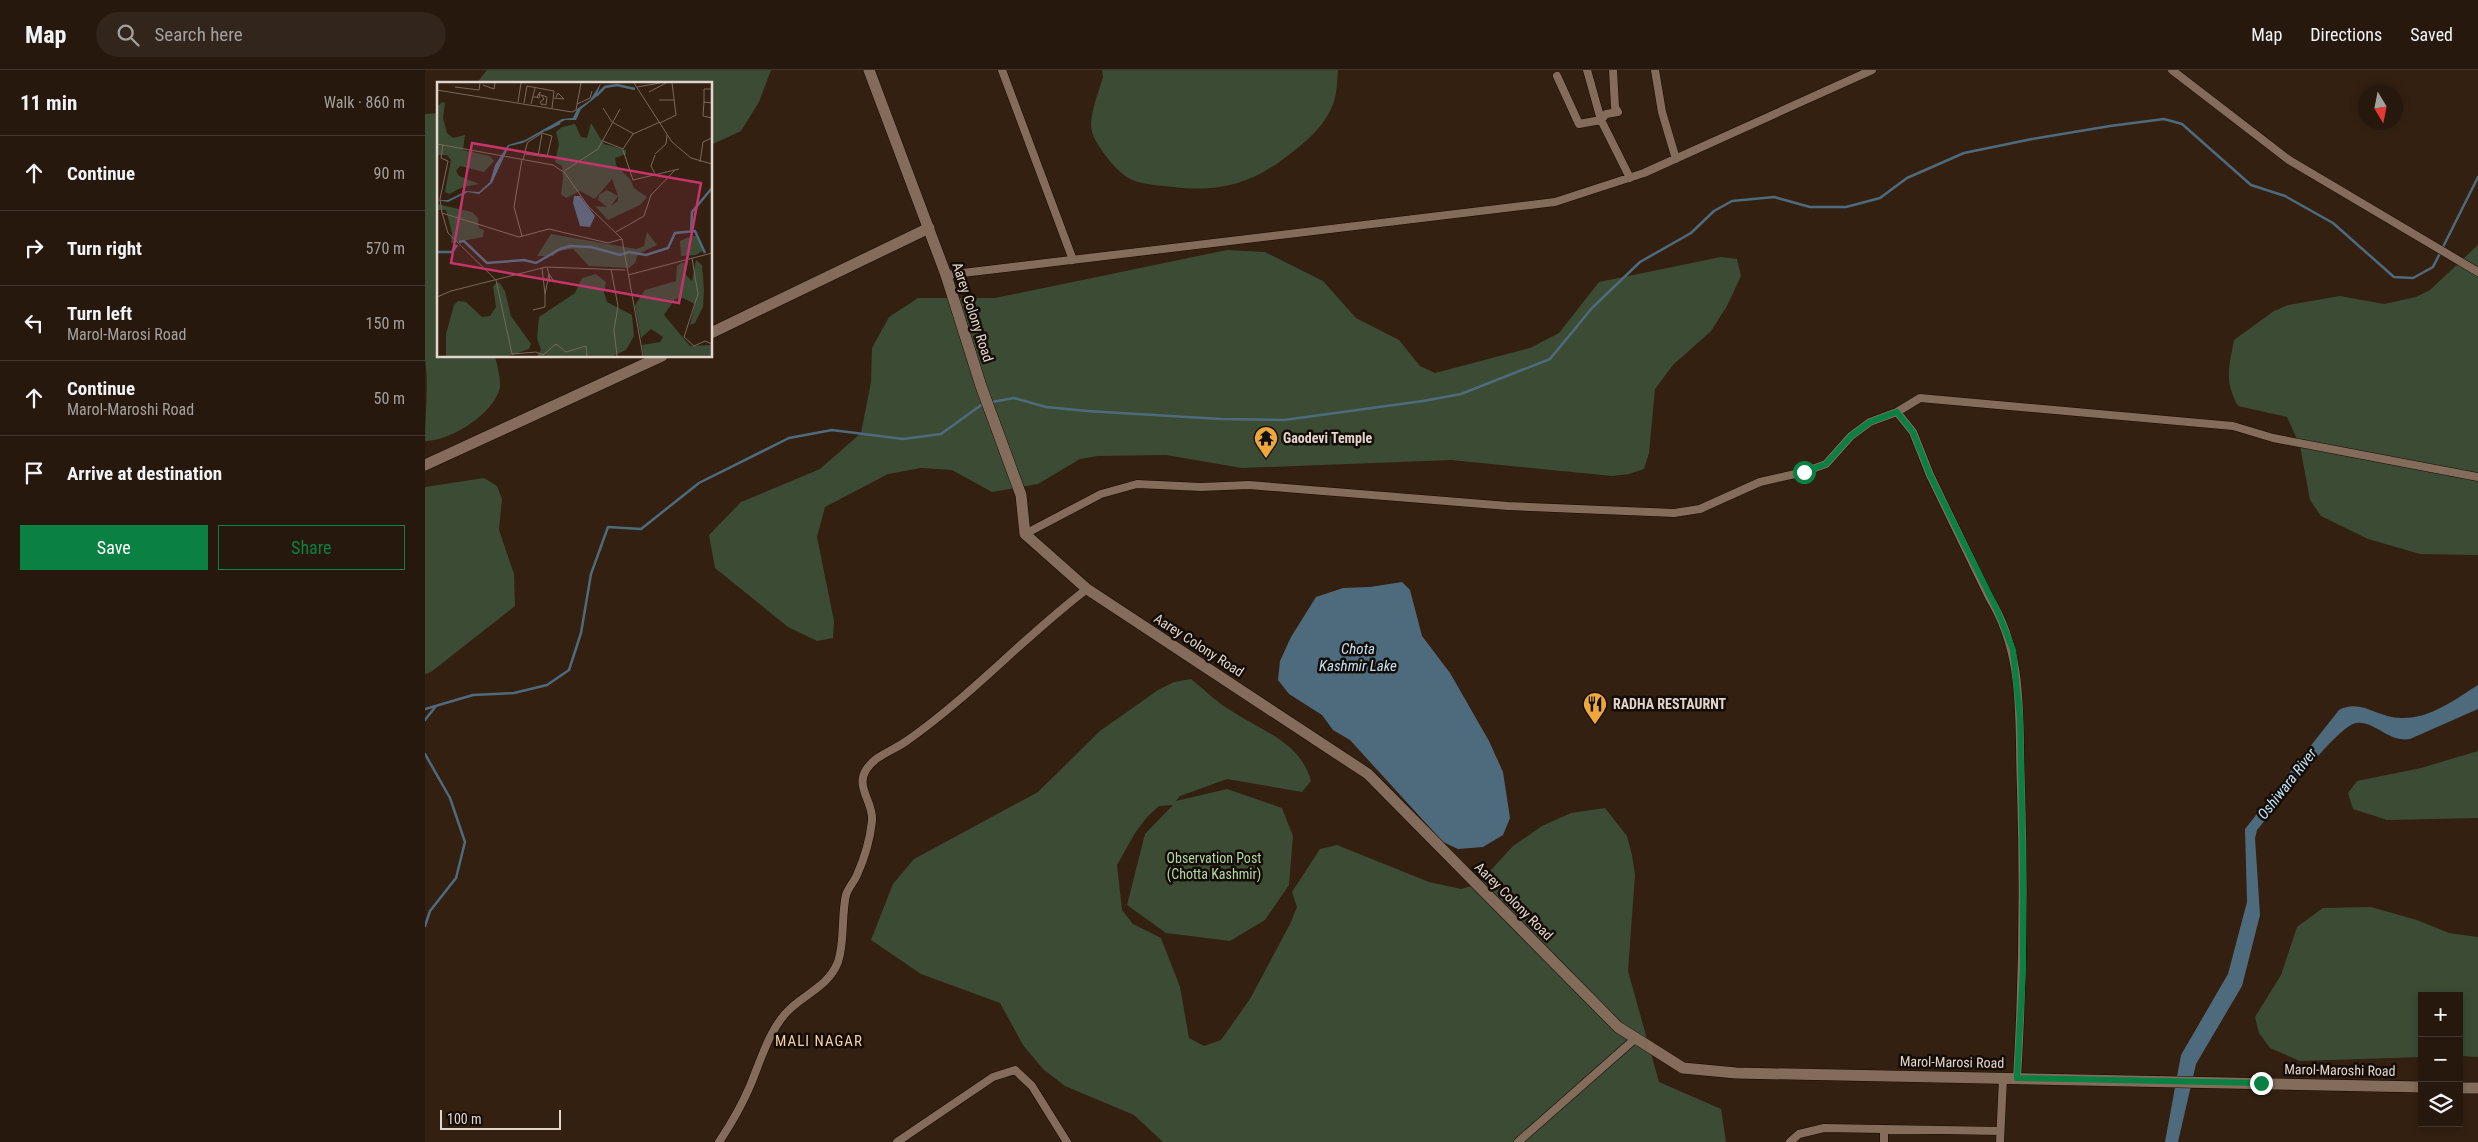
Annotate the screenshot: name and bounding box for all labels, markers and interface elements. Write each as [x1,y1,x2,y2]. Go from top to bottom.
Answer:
search box [96,12,446,57]
text: Map [25,21,66,49]
icon: search [114,21,142,49]
text: Search here [154,23,243,46]
text: Map [2251,24,2282,45]
text: Directions [2310,24,2382,45]
text: Saved [2410,24,2453,45]
inset map [437,82,713,358]
north arrow [2358,85,2403,130]
text: 11 min [20,91,77,115]
text: Walk · 860 m [324,93,405,112]
icon: ahead [20,159,48,187]
text: Continue [67,162,135,185]
text: 90 m [373,164,405,183]
icon: right [20,234,48,262]
text: Turn right [67,237,142,260]
text: 570 m [366,239,405,258]
street label: Aarey Colony Road [949,260,997,364]
text: Turn left [67,302,132,325]
icon: left [20,309,48,337]
text: 150 m [366,314,405,333]
text: Marol-Marosi Road [67,325,186,344]
text: Continue [67,377,135,400]
icon: ahead [20,384,48,412]
text: 50 m [373,389,405,408]
text: Marol-Maroshi Road [67,400,194,419]
temple icon: Gaodevi Temple [1253,425,1279,459]
place label: Gaodevi Temple [1283,430,1372,446]
icon: arrive [20,459,48,487]
route start [1793,461,1816,484]
text: Arrive at destination [67,462,222,485]
button: Save [20,525,208,570]
button: Share [218,525,405,570]
street label: Aarey Colony Road [1151,610,1247,680]
water label: Chota Kashmir Lake [1319,640,1397,675]
restaurant icon: RADHA RESTAURNT [1582,691,1608,725]
place label: RADHA RESTAURNT [1613,696,1727,712]
water label: Oshiwara River [2254,744,2321,823]
park label: Observation Post (Chotta Kashmir) [1167,850,1261,883]
street label: Aarey Colony Road [1472,859,1556,943]
map controls [2418,992,2463,1127]
button: + [2418,992,2463,1037]
district label: MALI NAGAR [775,1032,863,1050]
button: − [2418,1037,2463,1082]
street label: Marol-Marosi Road [1900,1053,2004,1071]
street label: Marol-Maroshi Road [2284,1061,2396,1079]
route end [2250,1072,2273,1095]
button: layers [2418,1082,2463,1127]
scale bar [440,1107,561,1130]
text: 100 m [447,1111,482,1127]

